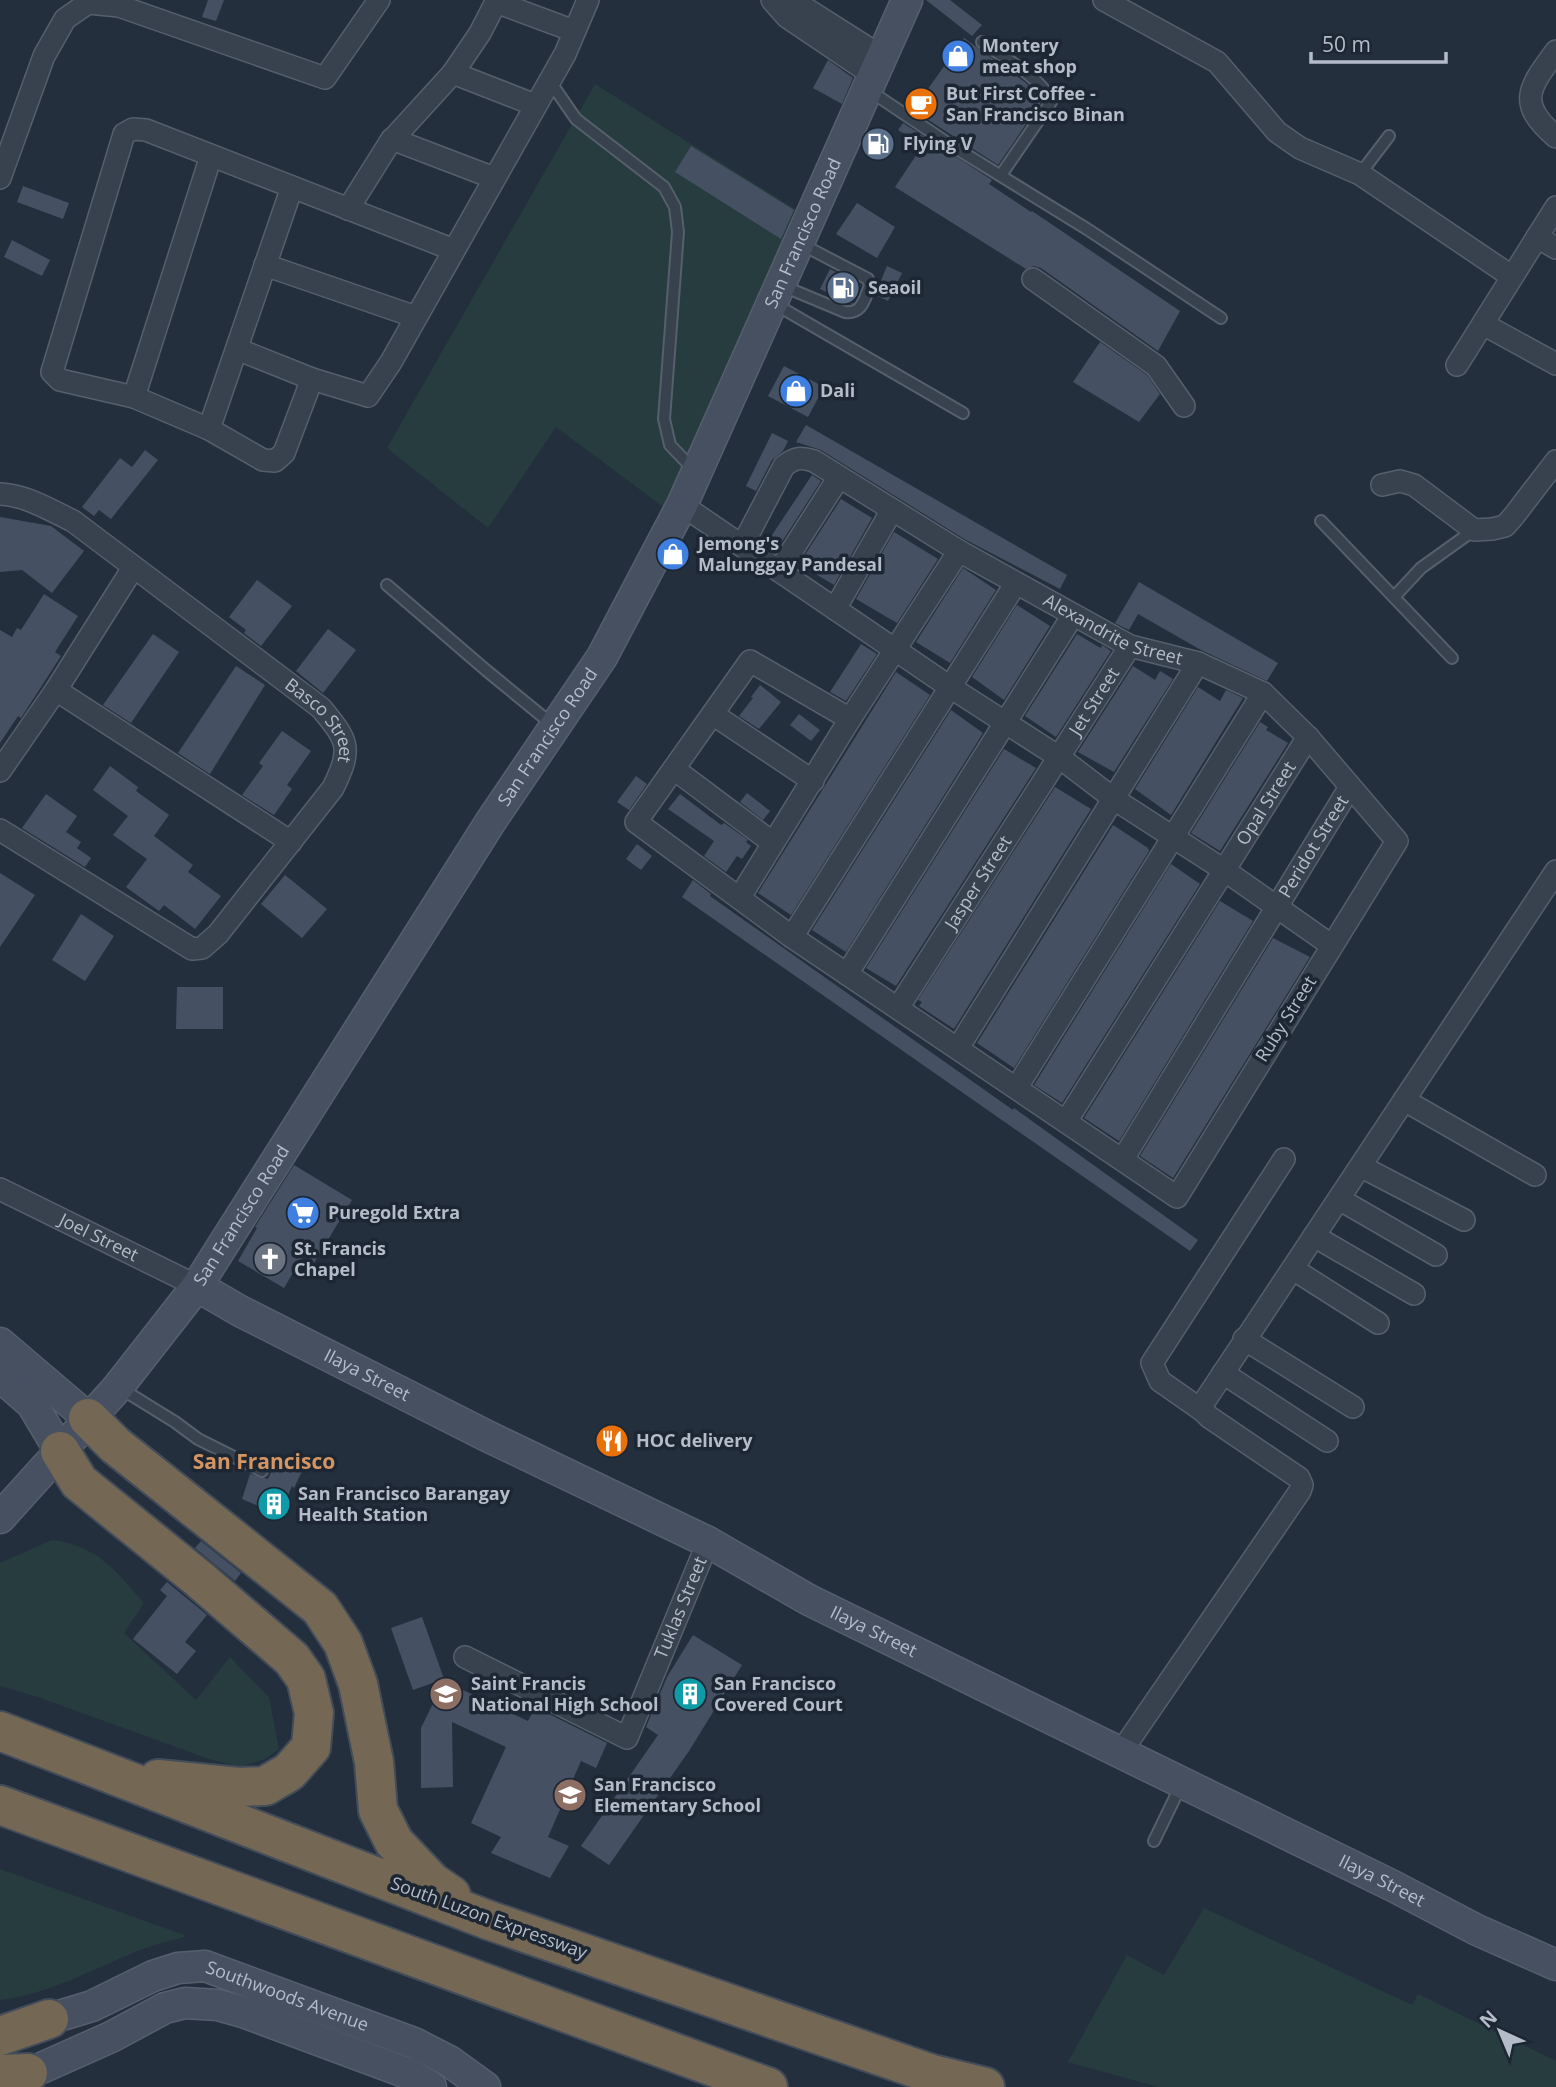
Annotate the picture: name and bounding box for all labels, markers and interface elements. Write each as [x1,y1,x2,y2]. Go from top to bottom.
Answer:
scale bar [1311,21,1446,65]
text: 50 m [1322,30,1371,58]
place label: Montery meat shop [982,33,1077,78]
shop icon: Montery meat shop [939,37,977,75]
place label: But First Coffee - San Francisco Binan [946,81,1125,126]
cafe icon: But First Coffee - San Francisco Binan [902,85,940,123]
fuel station icon: Flying V [859,125,897,163]
place label: Flying V [903,131,973,155]
street label: San Francisco Road [758,154,846,312]
fuel station icon: Seaoil [824,269,862,307]
place label: Seaoil [868,275,922,299]
shop icon: Dali [777,372,815,410]
place label: Dali [820,378,855,402]
place label: Jemong's Malunggay Pandesal [696,531,882,576]
shop icon: Jemong's Malunggay Pandesal [654,535,692,573]
street label: Alexandrite Street [1040,587,1185,670]
street label: Jet Street [1062,662,1124,741]
street label: San Francisco Road [492,663,602,810]
street label: Basco Street [281,672,358,765]
street label: Opal Street [1230,757,1301,849]
street label: Peridot Street [1272,790,1353,902]
street label: Jasper Street [938,831,1017,935]
street label: Ruby Street [1249,971,1321,1066]
street label: San Francisco Road [187,1140,294,1290]
supermarket icon: Puregold Extra [284,1194,322,1232]
place label: Puregold Extra [328,1200,460,1224]
street label: Joel Street [54,1206,143,1266]
place label: St. Francis Chapel [294,1236,386,1281]
church icon: St. Francis Chapel [251,1240,289,1278]
street label: Ilaya Street [320,1342,415,1406]
restaurant icon: HOC delivery [593,1422,631,1460]
place label: HOC delivery [636,1428,753,1452]
district label: San Francisco [193,1447,335,1475]
place label: San Francisco Barangay Health Station [298,1481,511,1526]
building icon: San Francisco Barangay Health Station [255,1485,293,1523]
street label: Tuklas Street [648,1553,712,1662]
street label: Ilaya Street [827,1599,921,1662]
place label: Saint Francis National High School [471,1671,659,1716]
place label: San Francisco Covered Court [714,1671,843,1716]
school or university icon: Saint Francis National High School [427,1675,465,1713]
building icon: San Francisco Covered Court [671,1675,709,1713]
place label: San Francisco Elementary School [594,1772,761,1817]
school or university icon: San Francisco Elementary School [551,1776,589,1814]
street label: Ilaya Street [1335,1848,1430,1912]
street label: South Luzon Expressway [388,1870,592,1964]
street label: Southwoods Avenue [203,1954,372,2036]
north arrow [1465,1996,1535,2066]
text: N [1474,2004,1503,2033]

